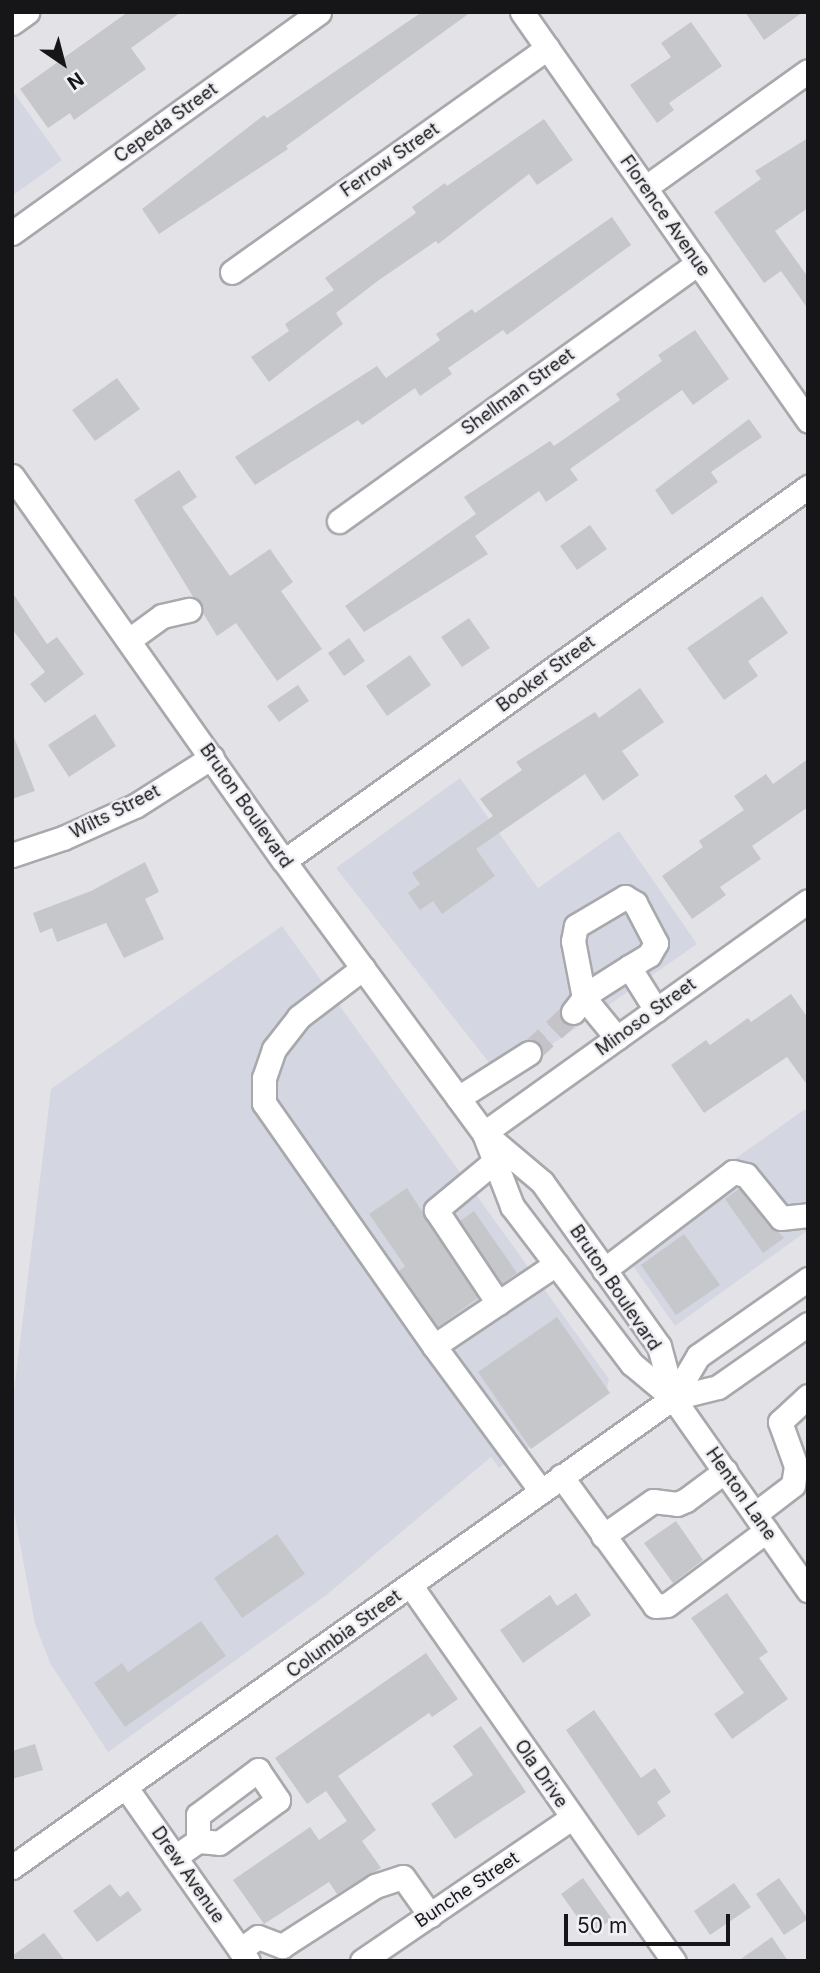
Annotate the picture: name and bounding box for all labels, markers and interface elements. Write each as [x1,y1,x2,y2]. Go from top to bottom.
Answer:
north arrow [28,28,98,98]
text: N [63,67,88,94]
street label: Cepeda Street [110,78,222,168]
street label: Ferrow Street [337,118,443,202]
street label: Florence Avenue [615,151,715,281]
street label: Shellman Street [458,344,578,440]
street label: Booker Street [493,631,599,717]
street label: Bruton Boulevard [195,740,297,872]
street label: Wilts Street [67,780,163,844]
street label: Minoso Street [592,974,700,1060]
street label: Bruton Boulevard [565,1221,665,1355]
street label: Henton Lane [701,1444,781,1544]
street label: Columbia Street [283,1585,405,1683]
street label: Ola Drive [510,1736,572,1812]
street label: Drew Avenue [147,1823,229,1927]
street label: Bunche Street [411,1847,523,1933]
scale bar [568,1899,734,1943]
text: 50 m [577,1913,627,1938]

